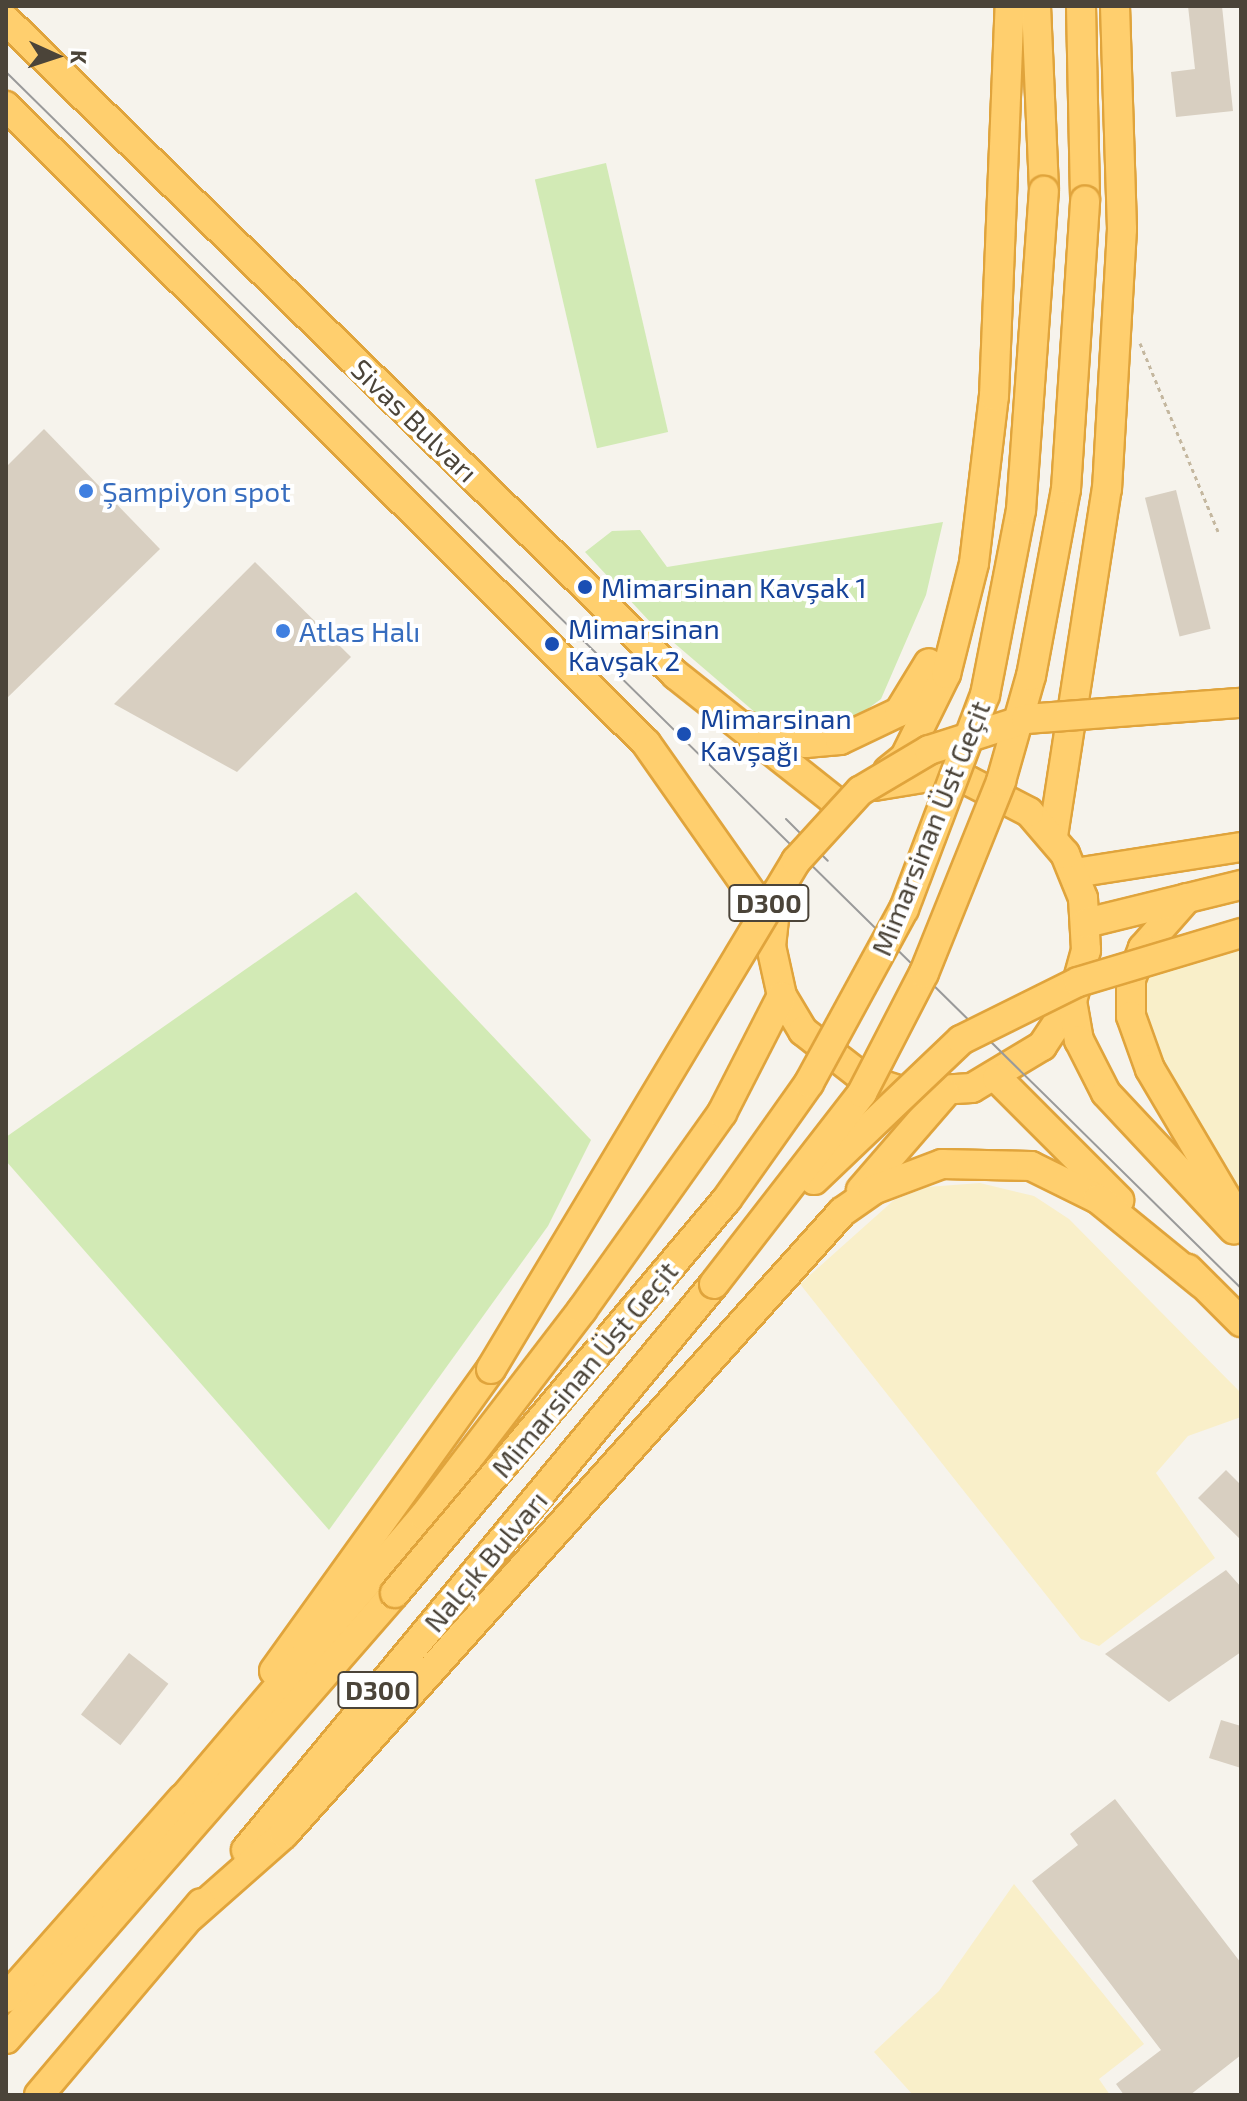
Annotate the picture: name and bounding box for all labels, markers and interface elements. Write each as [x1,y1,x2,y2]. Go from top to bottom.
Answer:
north arrow [16,16,96,96]
text: K [67,50,93,65]
street label: Sivas Bulvarı [345,351,485,489]
place label: Şampiyon spot [102,474,291,508]
marker: Şampiyon spot [77,482,95,500]
place label: Mimarsinan Kavşak 1 [601,570,867,604]
marker: Mimarsinan Kavşak 1 [576,578,594,596]
place label: Mimarsinan Kavşak 2 [568,611,720,677]
place label: Atlas Halı [299,614,420,648]
marker: Atlas Halı [274,622,292,640]
marker: Mimarsinan Kavşak 2 [543,635,561,653]
street label: Mimarsinan Üst Geçit [864,696,996,960]
place label: Mimarsinan Kavşağı [700,701,852,767]
marker: Mimarsinan Kavşağı [675,725,693,743]
road number: D300 [727,881,811,925]
street label: Mimarsinan Üst Geçit [484,1254,684,1484]
street label: Nalçık Bulvarı [416,1484,554,1638]
road number: D300 [336,1668,420,1712]

